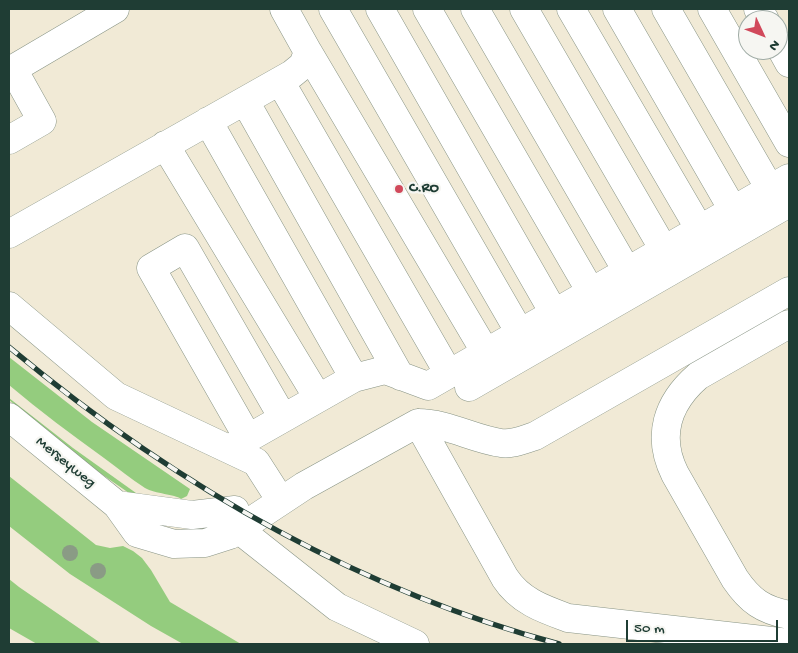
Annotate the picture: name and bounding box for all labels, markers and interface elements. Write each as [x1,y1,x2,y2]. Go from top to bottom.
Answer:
north arrow [738,10,788,60]
text: N [764,36,783,54]
place label: C.RO [409,180,439,198]
marker: C.RO [393,183,405,195]
street label: Merseyweg [31,433,99,493]
scale bar [628,610,780,642]
text: 50 m [634,620,665,638]

